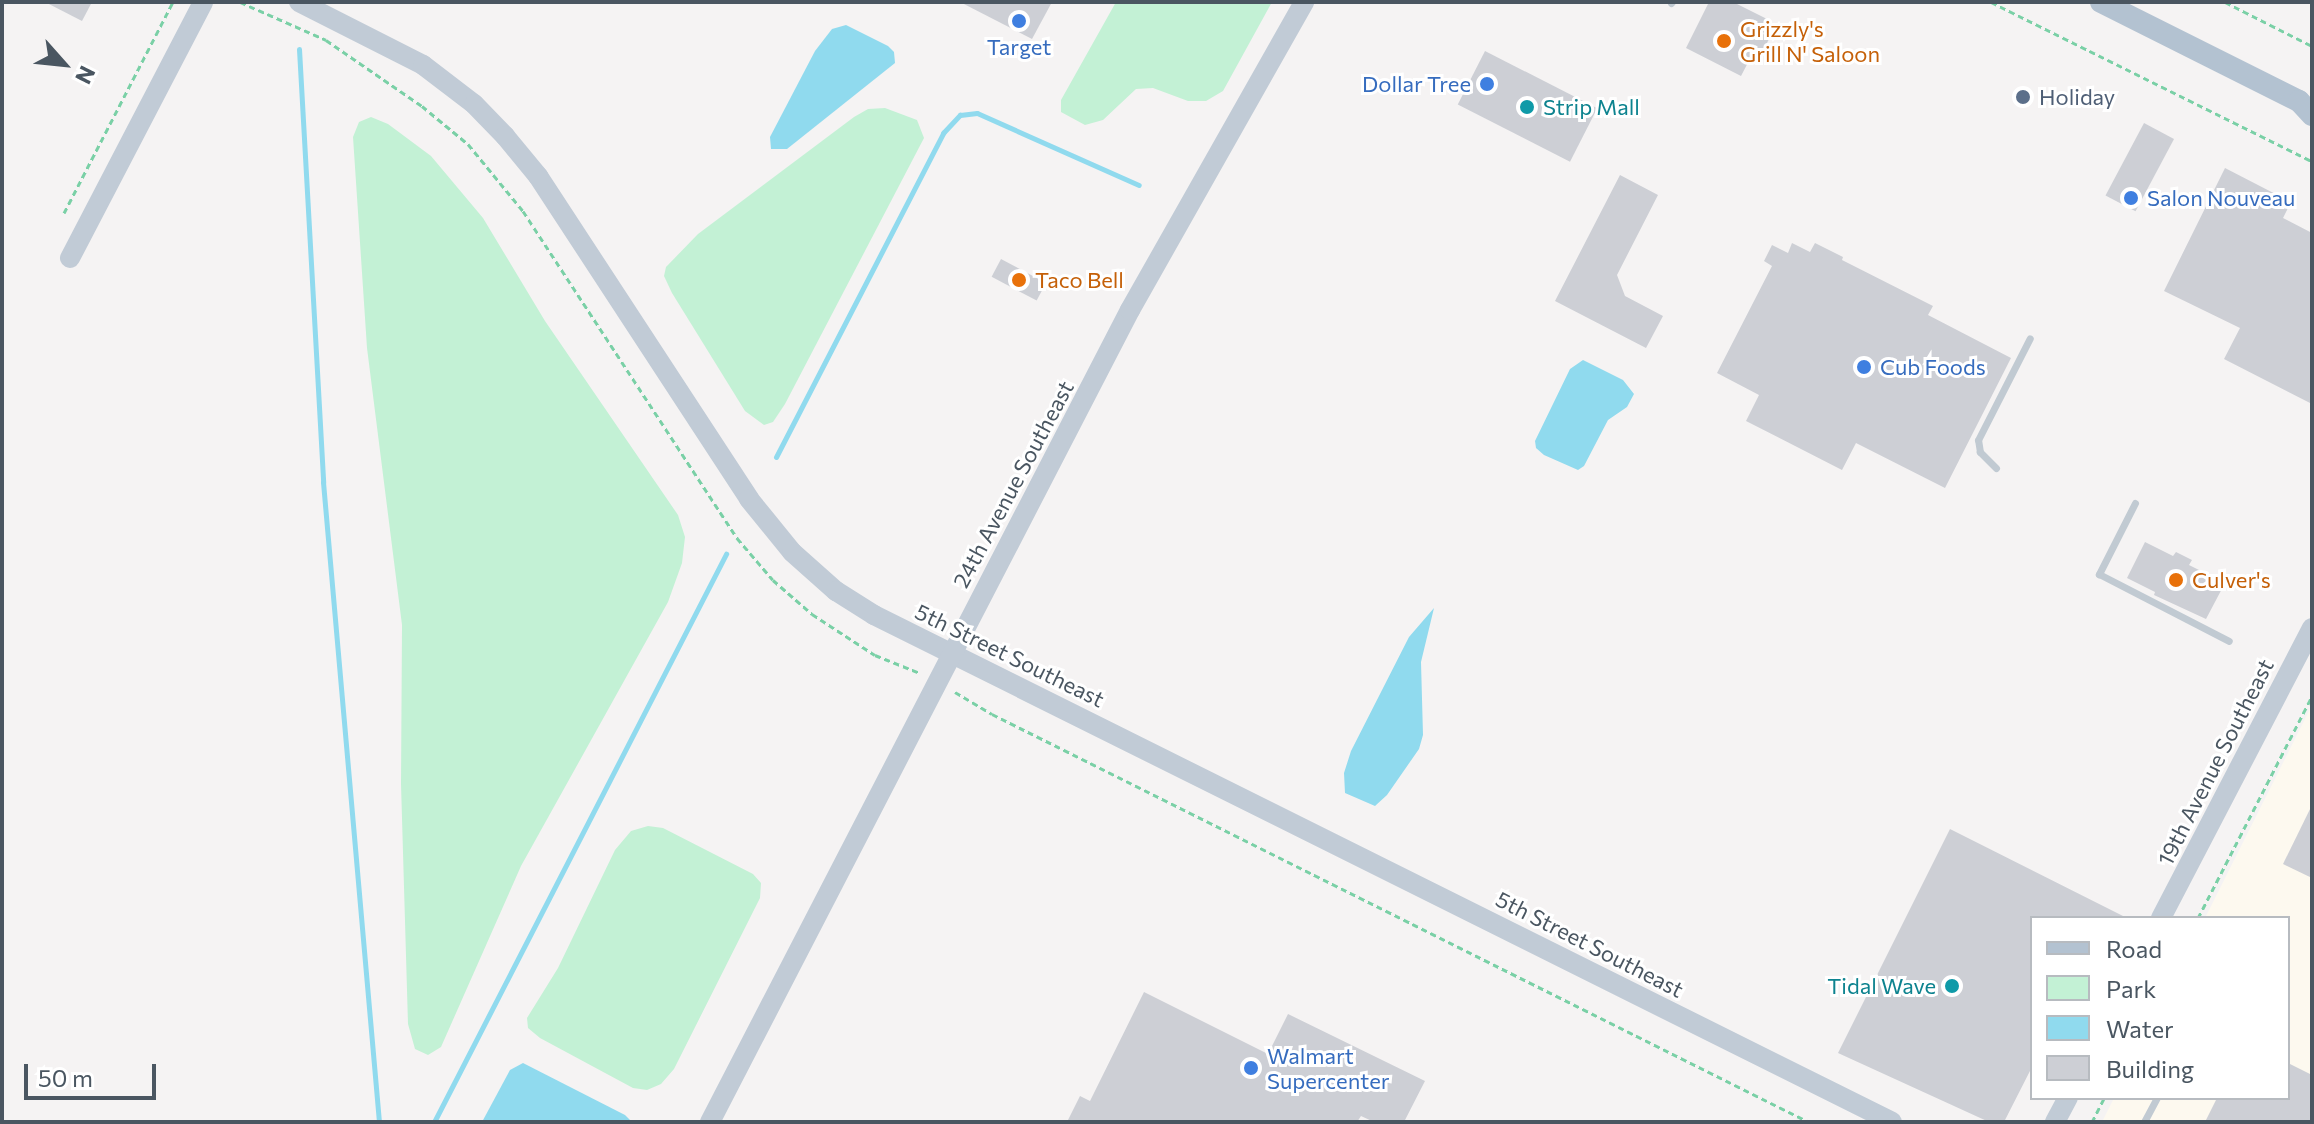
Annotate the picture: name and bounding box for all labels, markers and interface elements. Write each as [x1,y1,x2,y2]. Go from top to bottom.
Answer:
marker: Target [1010,12,1028,30]
place label: Grizzly's Grill N' Saloon [1740,15,1880,66]
north arrow [24,24,104,104]
marker: Grizzly's Grill N' Saloon [1715,32,1733,50]
place label: Target [987,34,1051,60]
text: N [70,62,102,89]
place label: Dollar Tree [1362,71,1471,97]
marker: Dollar Tree [1478,75,1496,93]
place label: Holiday [2039,84,2115,110]
marker: Holiday [2014,88,2032,106]
place label: Strip Mall [1543,94,1640,120]
marker: Strip Mall [1518,98,1536,116]
place label: Salon Nouveau [2147,185,2295,211]
marker: Salon Nouveau [2122,189,2140,207]
place label: Taco Bell [1035,267,1124,293]
marker: Taco Bell [1010,271,1028,289]
place label: Cub Foods [1880,354,1986,380]
marker: Cub Foods [1855,358,1873,376]
street label: 24th Avenue Southeast [947,376,1079,592]
place label: Culver's [2192,567,2271,593]
marker: Culver's [2167,571,2185,589]
street label: 5th Street Southeast [911,598,1109,712]
street label: 19th Avenue Southeast [2151,654,2279,870]
street label: 5th Street Southeast [1492,885,1688,1003]
legend [2030,916,2290,1100]
text: Road [2106,934,2162,963]
place label: Tidal Wave [1827,973,1936,999]
text: Park [2106,974,2156,1003]
marker: Tidal Wave [1943,977,1961,995]
text: Water [2106,1014,2174,1043]
place label: Walmart Supercenter [1267,1042,1390,1094]
scale bar [28,1048,160,1098]
text: Building [2106,1054,2194,1083]
marker: Walmart Supercenter [1242,1059,1260,1077]
text: 50 m [38,1063,93,1092]

